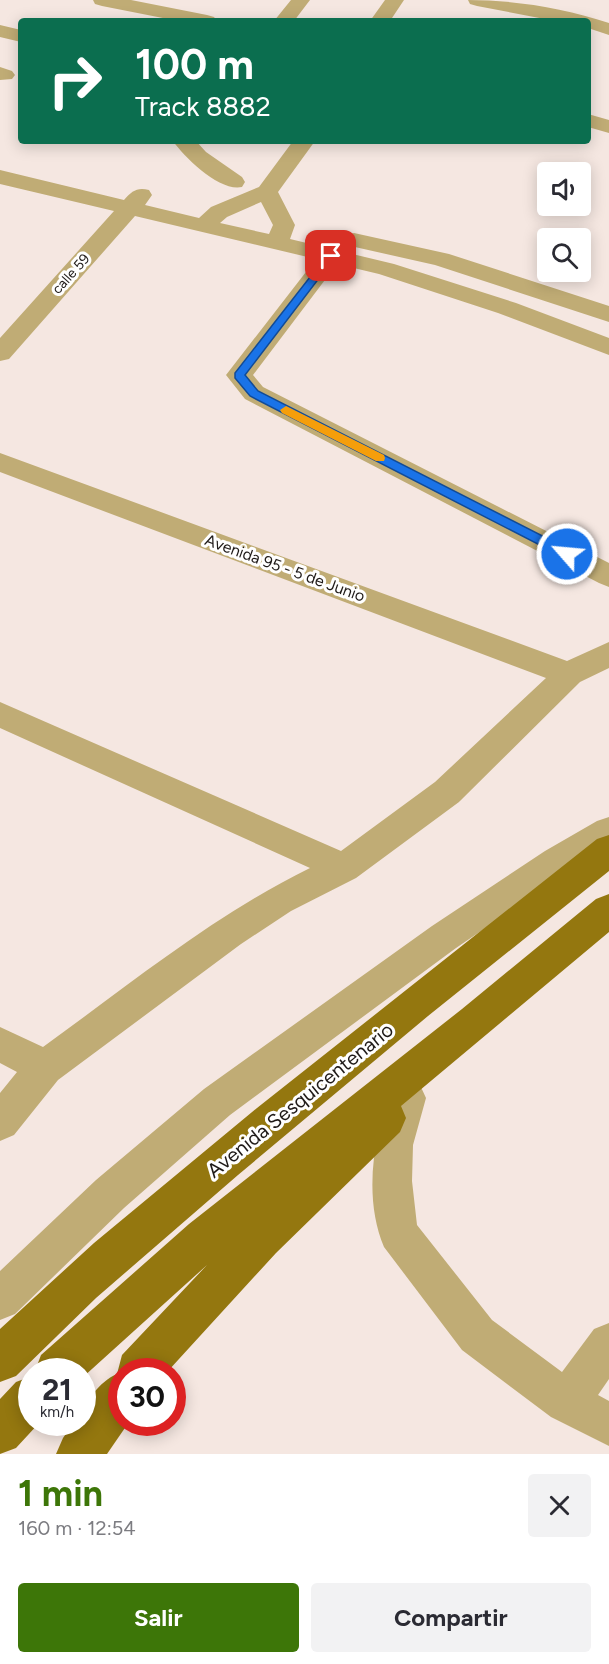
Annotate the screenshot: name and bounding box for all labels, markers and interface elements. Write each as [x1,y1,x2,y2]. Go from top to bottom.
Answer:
text: 100 m [135,39,254,90]
icon: right [36,42,114,120]
text: Track 8882 [135,90,271,123]
map controls [537,162,591,282]
button: sound [537,162,591,216]
button: search [537,228,591,282]
pin [305,230,356,281]
icon: arrive [314,239,347,272]
street label: calle 59 [49,250,93,298]
position arrow [535,522,599,586]
street label: Avenida 95 - 5 de Junio [202,530,368,606]
street label: Avenida Sesquicentenario [202,1017,398,1183]
speed limit sign: 30 [108,1358,186,1436]
text: 21 [42,1371,72,1408]
text: km/h [40,1403,74,1421]
text: 1 min [18,1472,103,1515]
button: close [528,1474,591,1537]
text: 160 m · 12:54 [18,1516,136,1540]
button: Salir [18,1583,299,1652]
button: Compartir [311,1583,591,1652]

